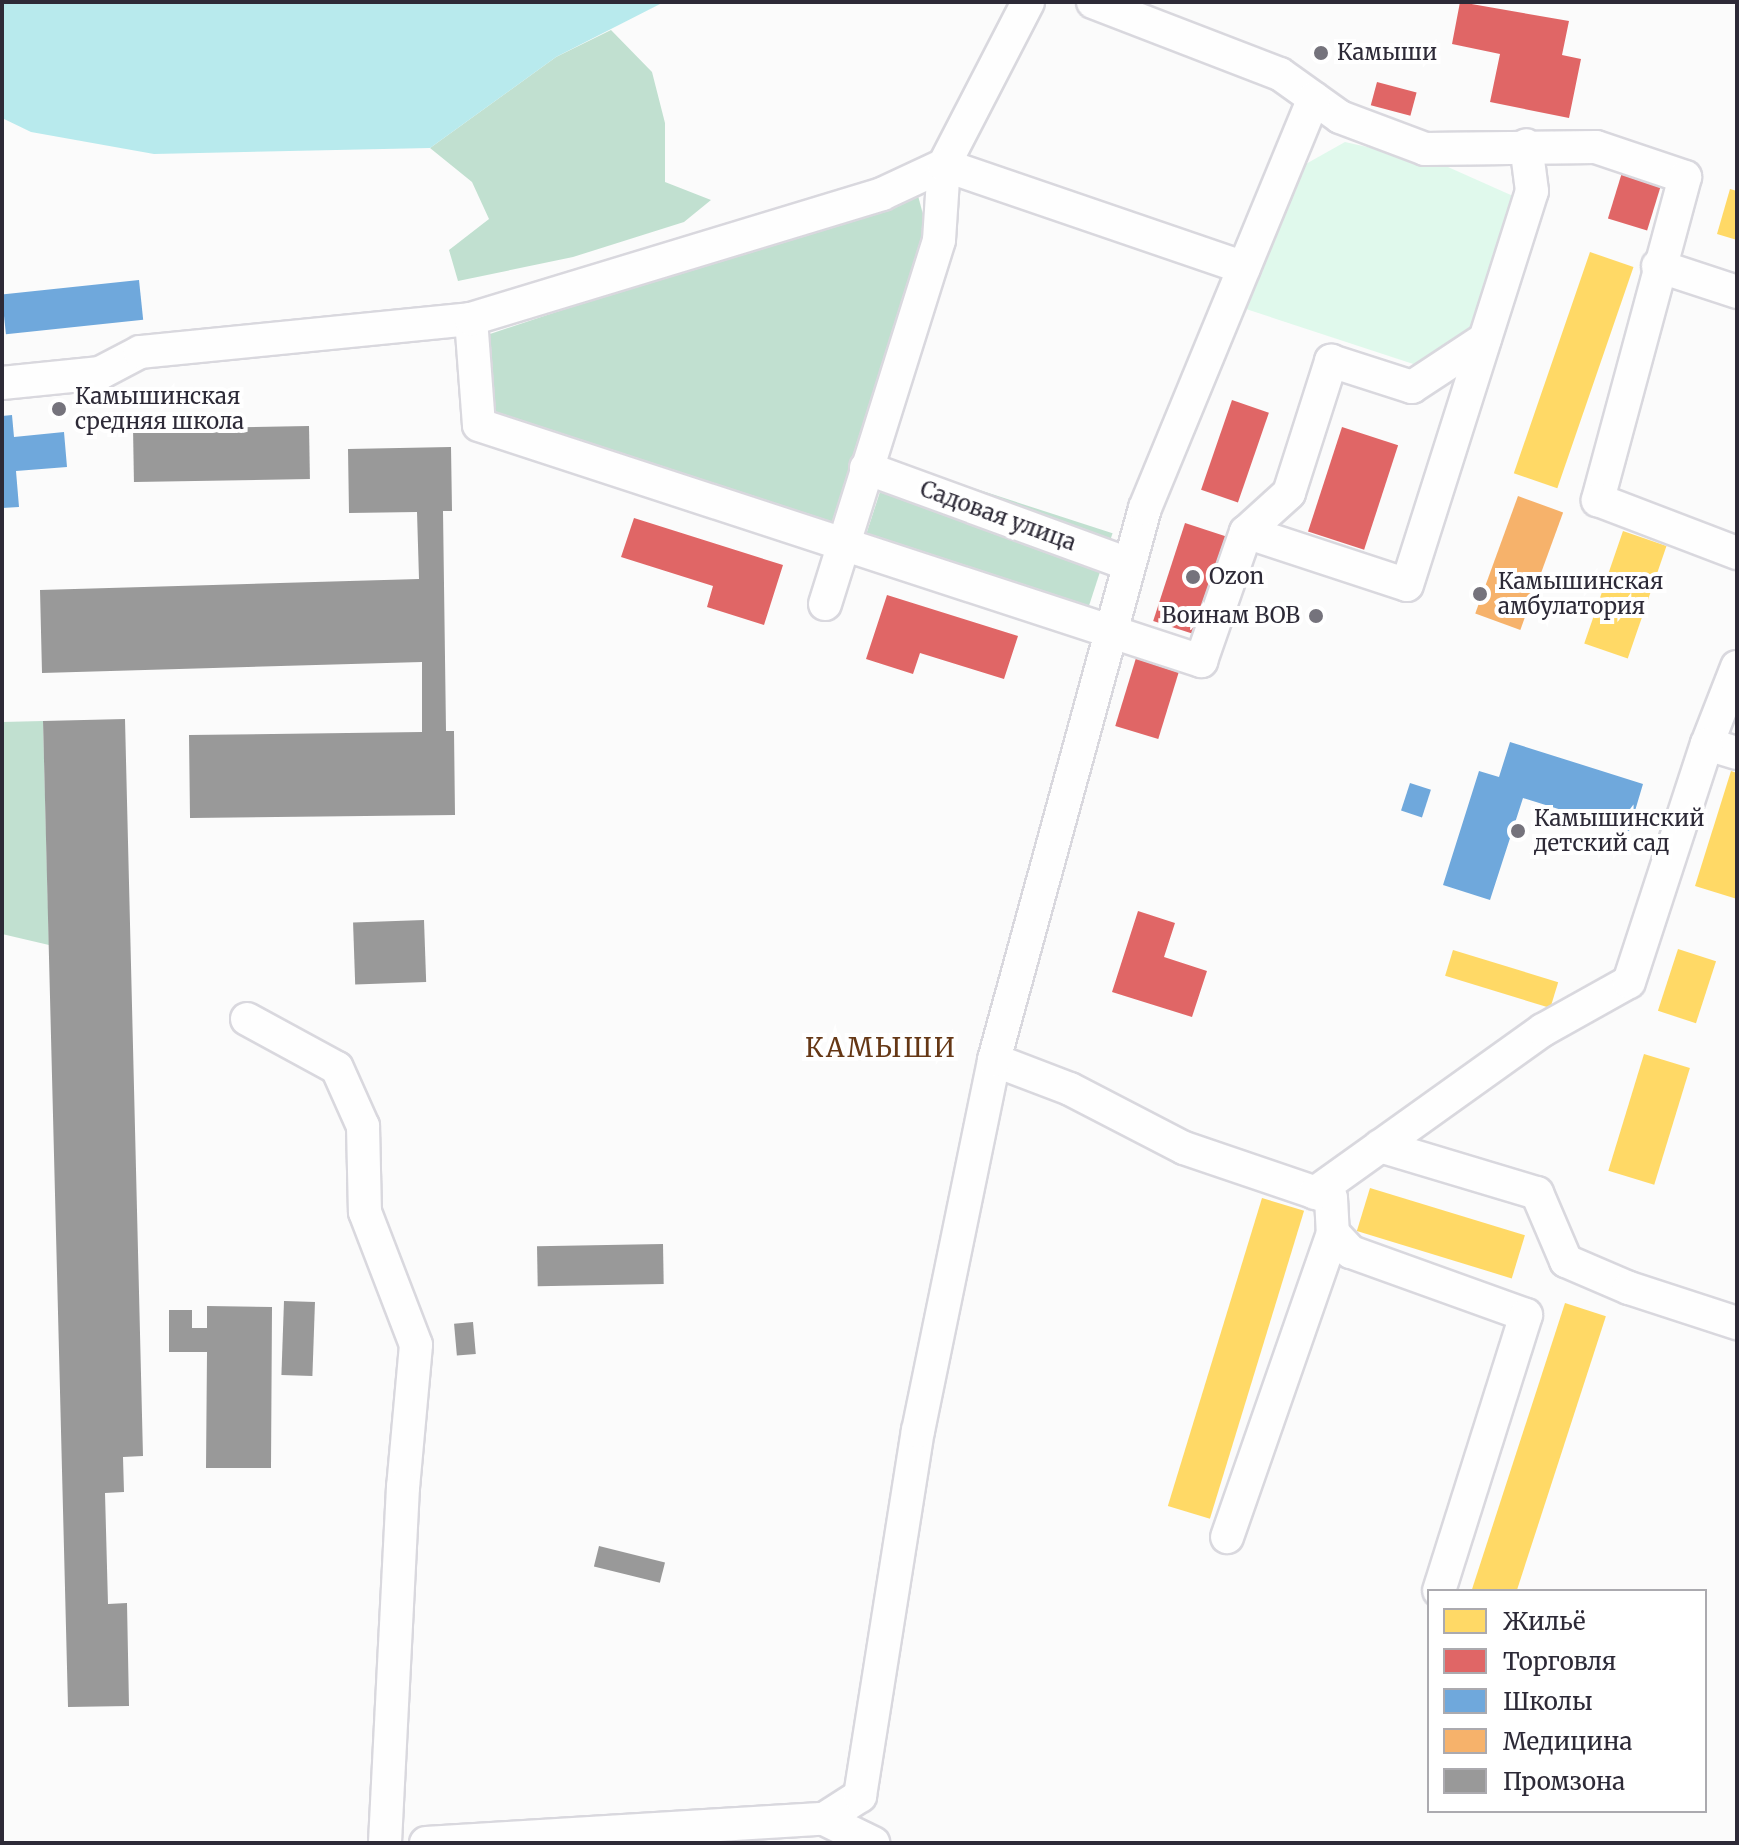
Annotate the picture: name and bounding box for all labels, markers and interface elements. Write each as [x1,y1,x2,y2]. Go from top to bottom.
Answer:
place label: Камыши [1337,40,1437,66]
marker: Камыши [1312,44,1330,62]
place label: Камышинская средняя школа [75,383,244,434]
marker: Камышинская средняя школа [50,400,68,418]
street label: Садовая улица [917,476,1079,556]
place label: Ozon [1209,564,1264,590]
marker: Ozon [1184,568,1202,586]
place label: Камышинская амбулатория [1498,568,1663,620]
marker: Камышинская амбулатория [1469,583,1491,605]
place label: Воинам ВОВ [1161,603,1300,629]
marker: Воинам ВОВ [1307,607,1325,625]
place label: Камышинский детский сад [1534,805,1704,856]
marker: Камышинский детский сад [1509,822,1527,840]
district label: КАМЫШИ [805,1032,957,1064]
legend [1427,1589,1707,1813]
text: Жильё [1503,1606,1586,1637]
text: Торговля [1503,1646,1616,1677]
text: Школы [1503,1686,1593,1717]
text: Медицина [1503,1726,1632,1757]
text: Промзона [1503,1766,1625,1797]

